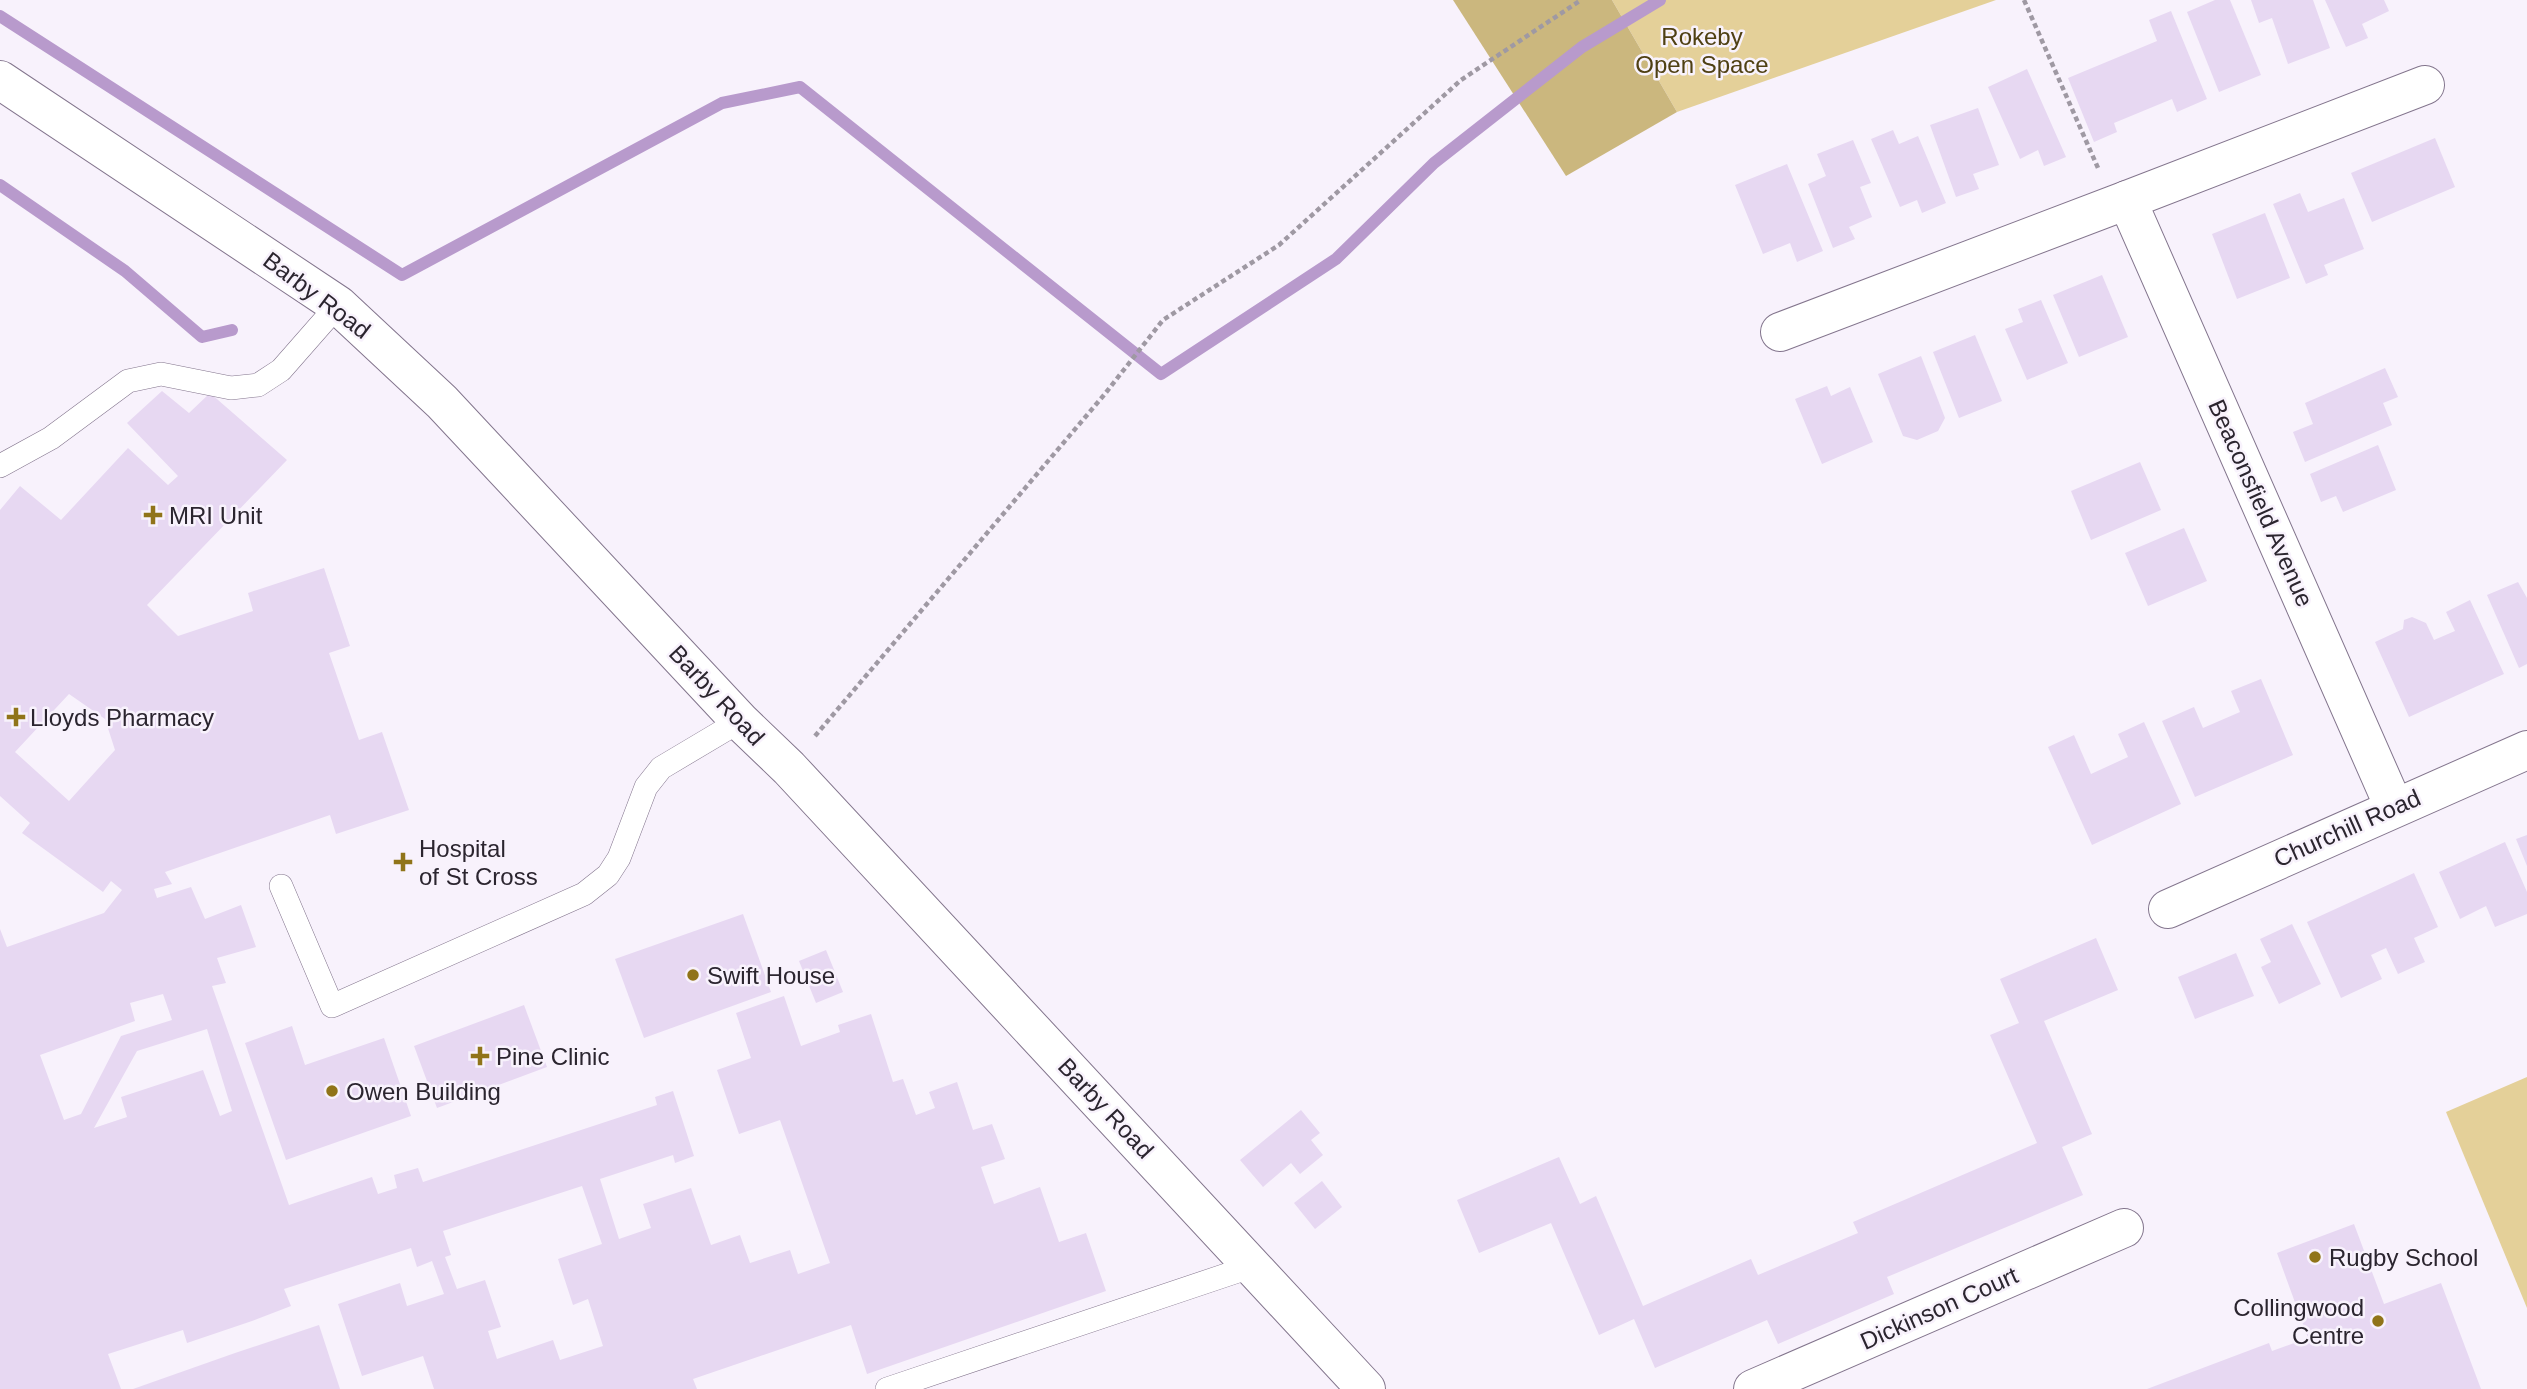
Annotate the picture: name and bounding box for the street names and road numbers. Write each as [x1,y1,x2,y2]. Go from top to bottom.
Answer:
street label: Barby Road [258,246,376,344]
street label: Beaconsfield Avenue [2203,395,2319,611]
street label: Barby Road [664,639,770,751]
street label: Churchill Road [2270,784,2424,872]
street label: Barby Road [1053,1052,1159,1164]
street label: Dickinson Court [1856,1261,2022,1355]

